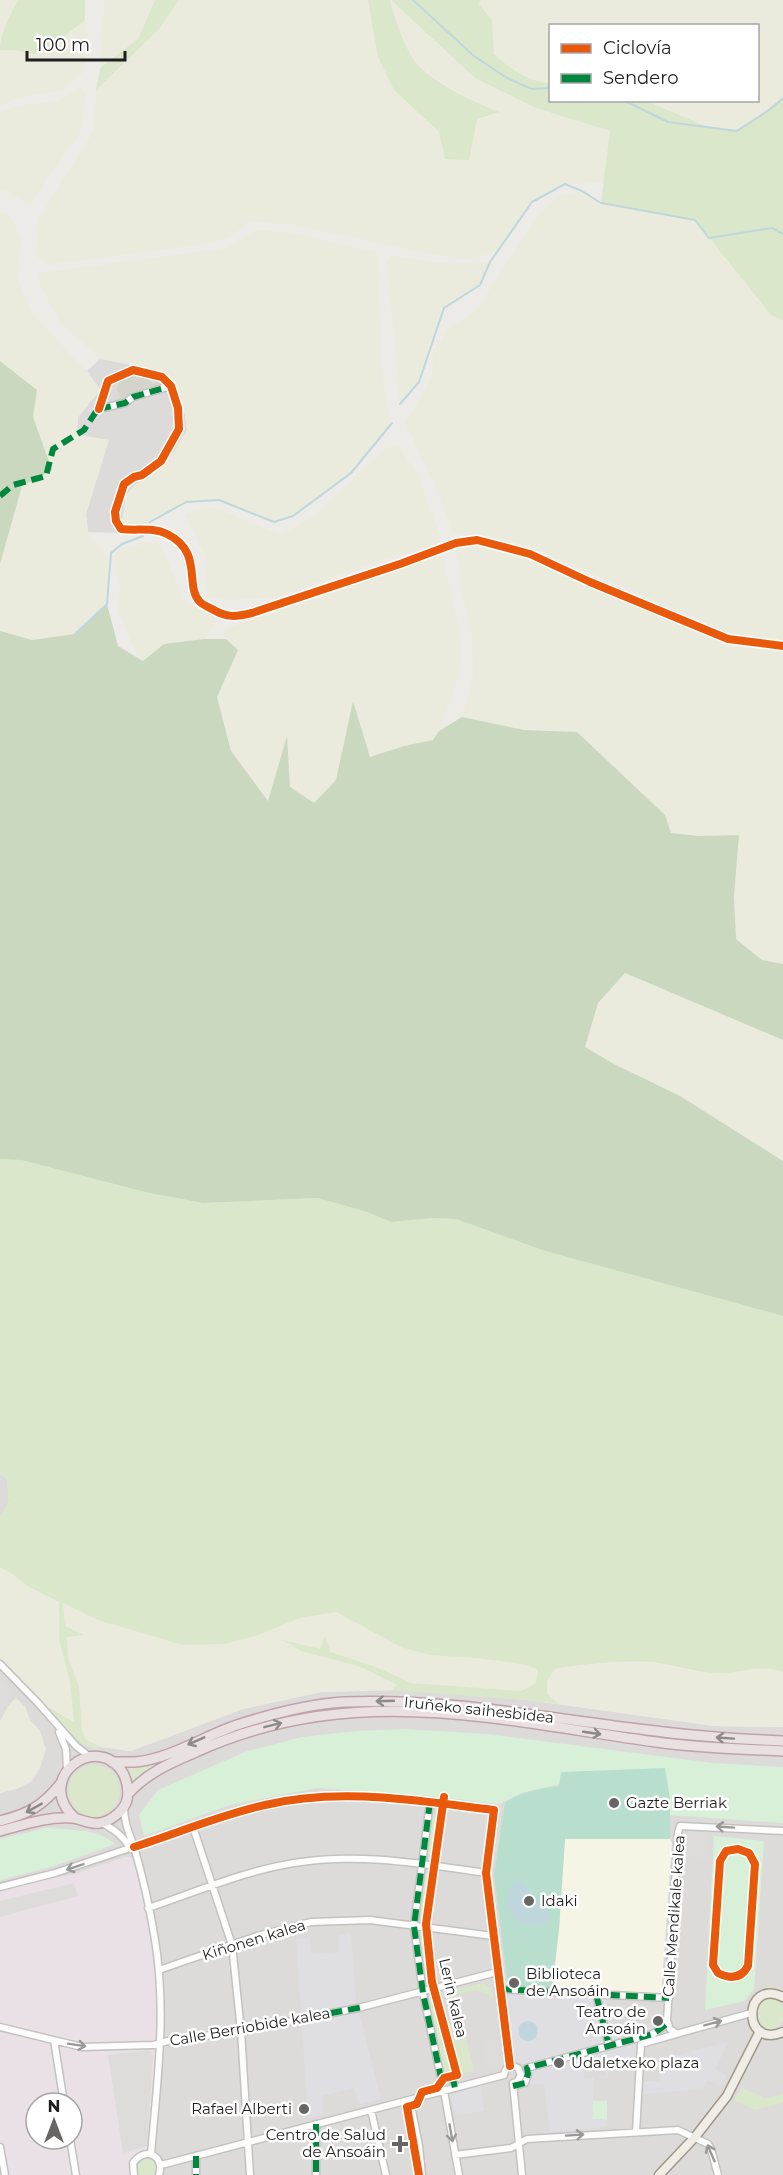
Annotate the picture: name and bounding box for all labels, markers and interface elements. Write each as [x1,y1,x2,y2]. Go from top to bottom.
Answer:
scale bar [27,24,124,62]
legend [549,24,759,102]
text: 100 m [36,34,90,56]
text: Ciclovía [603,37,672,59]
text: Sendero [603,67,678,89]
street label: Iruñeko saihesbidea [403,1692,555,1727]
one-way arrow [375,1696,395,1707]
one-way arrow [264,1719,283,1731]
one-way arrow [581,1727,601,1738]
one-way arrow [715,1733,735,1744]
one-way arrow [187,1736,205,1748]
place label: Gazte Berriak [626,1793,727,1812]
marker: Gazte Berriak [607,1796,621,1810]
one-way arrow [26,1803,44,1814]
one-way arrow [715,1822,735,1833]
street label: Calle Mendikale kalea [658,1834,689,1998]
one-way arrow [66,1862,85,1873]
place label: Idaki [541,1891,578,1910]
marker: Idaki [522,1894,536,1908]
street label: Kiñonen kalea [200,1915,308,1964]
street label: Lerin kalea [435,1956,472,2040]
place label: Biblioteca de Ansoáin [526,1964,610,2000]
marker: Biblioteca de Ansoáin [507,1976,521,1990]
place label: Teatro de Ansoáin [576,2002,646,2038]
street label: Calle Berriobide kalea [168,2003,332,2050]
marker: Teatro de Ansoáin [651,2014,665,2028]
one-way arrow [703,2017,722,2029]
one-way arrow [67,2040,87,2051]
place label: Udaletxeko plaza [571,2053,699,2072]
marker: Udaletxeko plaza [552,2056,566,2070]
north arrow [24,2091,84,2151]
text: N [48,2097,60,2116]
place label: Rafael Alberti [191,2099,292,2118]
marker: Rafael Alberti [297,2102,311,2116]
one-way arrow [446,2123,457,2142]
place label: Centro de Salud de Ansoáin [266,2125,386,2161]
one-way arrow [565,2130,585,2141]
marker: Centro de Salud de Ansoáin [391,2135,409,2153]
one-way arrow [705,2144,716,2162]

